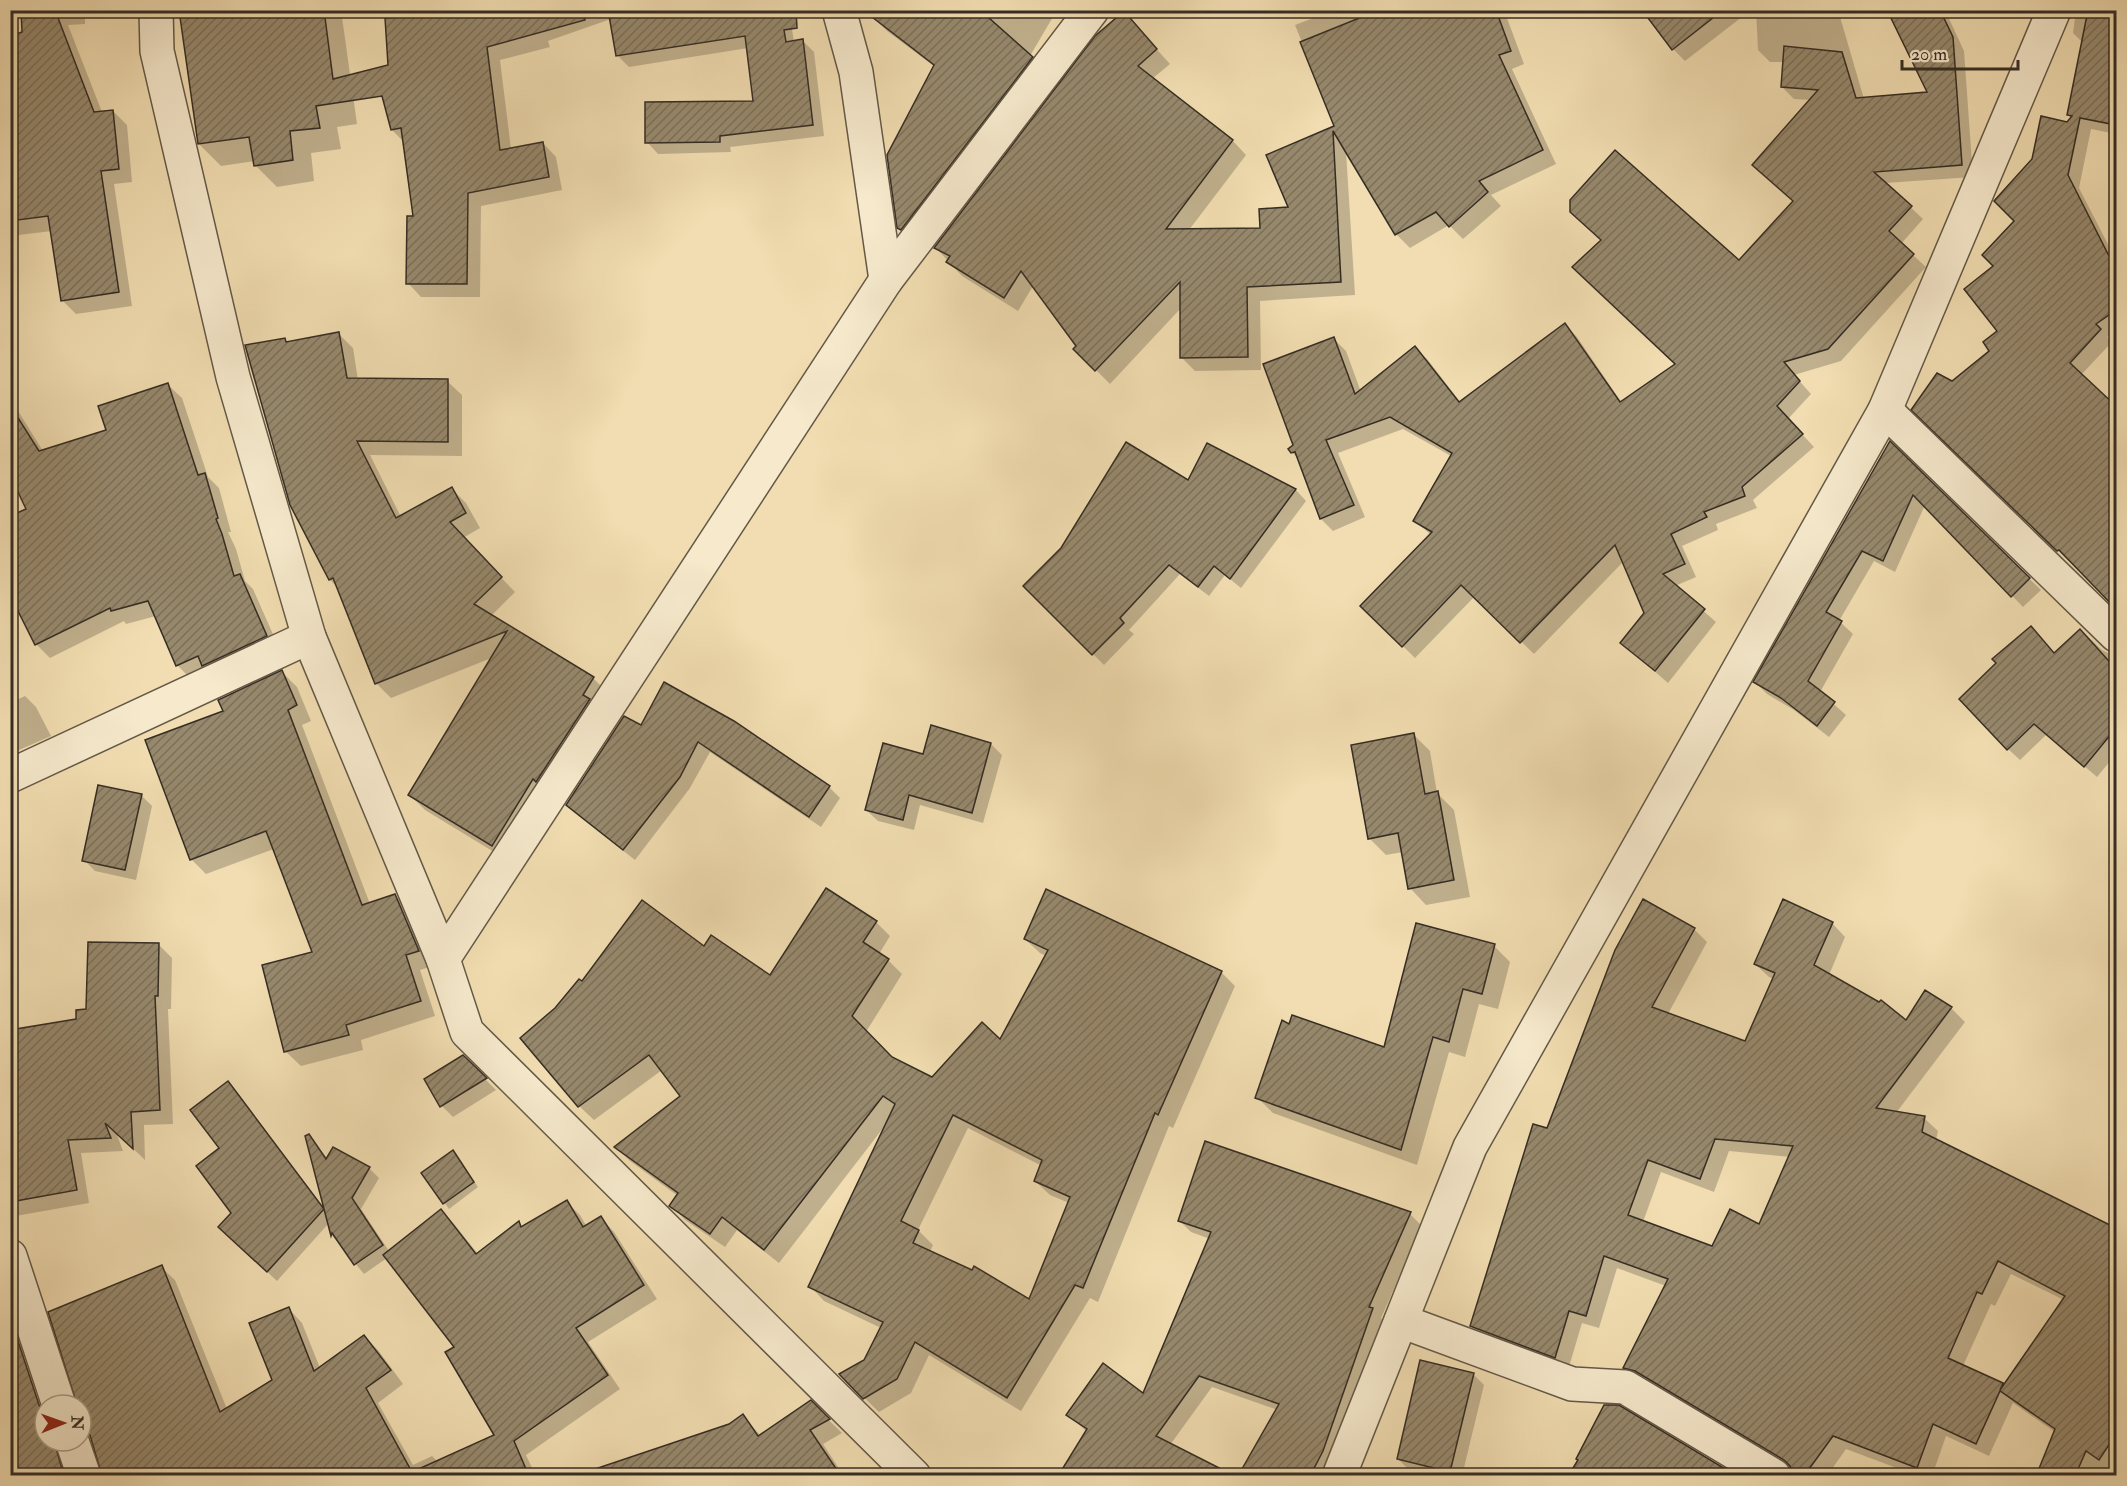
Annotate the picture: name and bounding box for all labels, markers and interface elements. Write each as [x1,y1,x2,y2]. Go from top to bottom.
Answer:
scale bar [1902,33,2018,71]
text: 20 m [1911,43,1947,66]
north arrow [33,1393,93,1453]
text: N [67,1414,87,1431]

